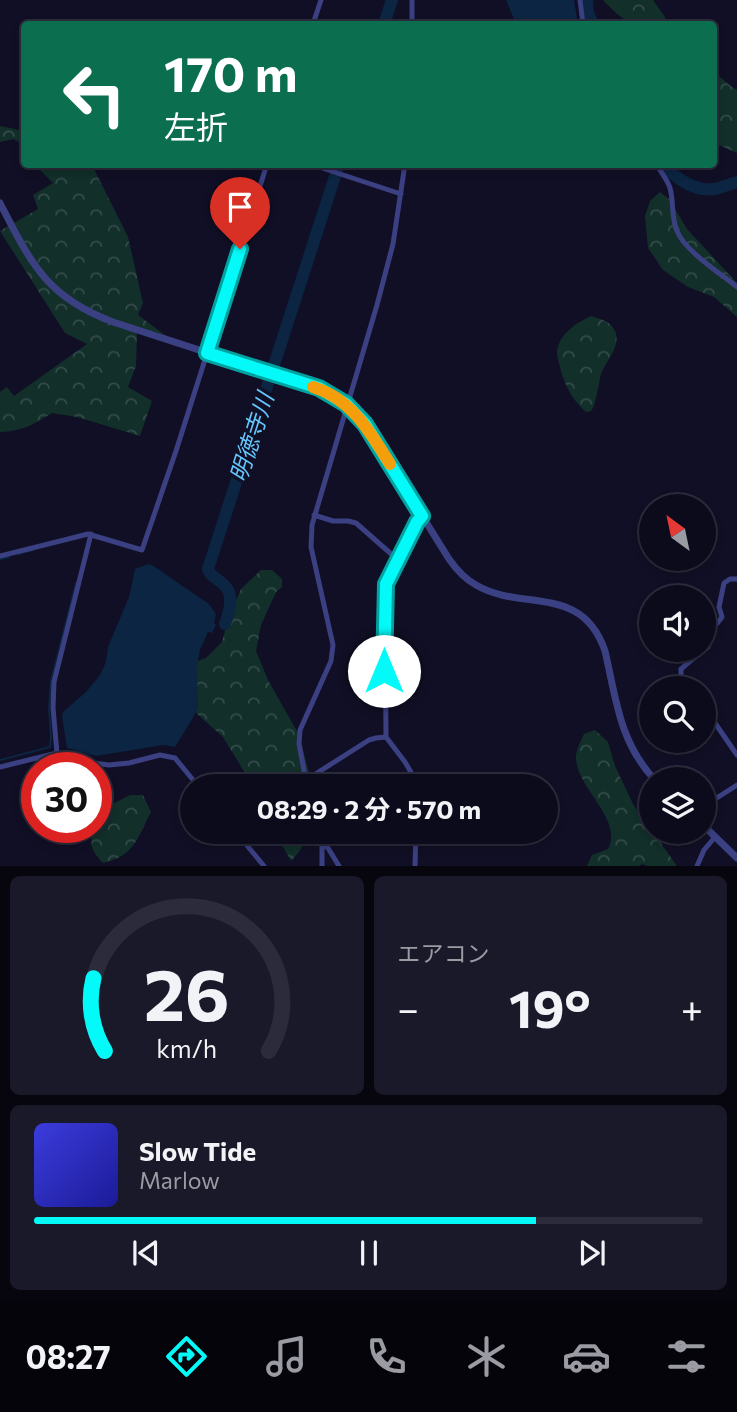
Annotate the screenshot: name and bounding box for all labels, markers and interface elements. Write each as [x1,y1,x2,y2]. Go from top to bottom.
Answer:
text: 170 m [164,42,297,102]
icon: left [49,49,140,140]
text: 左折 [164,106,228,146]
pin [210,177,270,249]
icon: arrive [221,188,259,226]
water label: 明徳寺川 [223,386,279,485]
north arrow [639,494,716,570]
map controls [639,494,716,844]
button: sound [639,585,716,662]
position arrow [347,634,421,708]
button: search [639,676,716,753]
speed limit sign: 30 [21,752,112,843]
button: layers [639,767,716,844]
text: 08:29 · 2 分 · 570 m [257,793,481,824]
text: エアコン [398,939,490,967]
text: 26 [144,948,230,1037]
text: 19° [509,975,591,1039]
text: − [398,984,419,1031]
text: + [681,984,703,1031]
text: km/h [156,1033,217,1063]
text: Slow Tide [139,1135,256,1166]
text: Marlow [139,1166,220,1194]
icon: previous [127,1234,165,1272]
icon: pause [350,1234,388,1272]
icon: next [573,1234,611,1272]
icon: directions [162,1332,211,1381]
icon: music [262,1332,311,1381]
icon: phone [362,1332,411,1381]
icon: climate [462,1332,511,1381]
icon: car [562,1332,611,1381]
icon: filters [662,1332,711,1381]
text: 08:27 [26,1336,111,1376]

